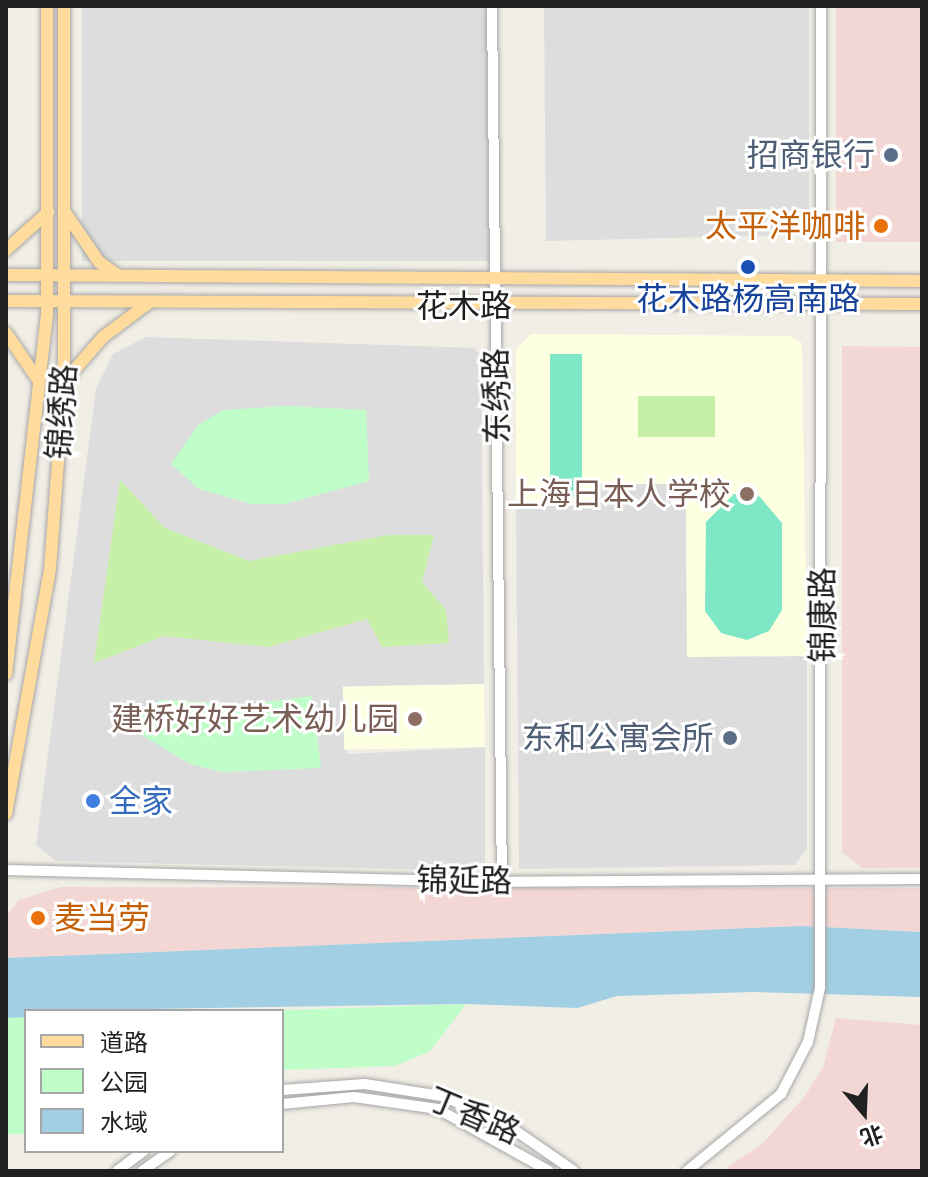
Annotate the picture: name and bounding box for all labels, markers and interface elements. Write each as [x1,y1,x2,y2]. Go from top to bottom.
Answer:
place label: 招商银行 [747,136,875,174]
marker: 招商银行 [882,146,900,164]
place label: 太平洋咖啡 [705,207,865,245]
marker: 太平洋咖啡 [872,217,890,235]
marker: 花木路杨高南路 [739,258,757,276]
place label: 花木路杨高南路 [636,280,860,318]
street label: 花木路 [416,287,512,325]
street label: 东绣路 [477,348,517,444]
street label: 锦绣路 [39,363,85,461]
place label: 上海日本人学校 [507,475,731,513]
marker: 上海日本人学校 [738,485,756,503]
street label: 锦康路 [804,567,842,663]
place label: 建桥好好艺术幼儿园 [111,700,399,738]
marker: 建桥好好艺术幼儿园 [406,710,424,728]
place label: 东和公寓会所 [522,719,714,757]
marker: 东和公寓会所 [721,729,739,747]
place label: 全家 [109,782,173,820]
marker: 全家 [84,792,102,810]
street label: 锦延路 [416,861,512,901]
place label: 麦当劳 [54,899,150,937]
marker: 麦当劳 [29,909,47,927]
legend [24,1009,284,1153]
text: 道路 [100,1025,148,1060]
text: 公园 [100,1065,148,1100]
north arrow [824,1073,904,1153]
street label: 丁香路 [422,1080,526,1152]
text: 水域 [100,1105,148,1140]
text: 北 [856,1117,887,1154]

